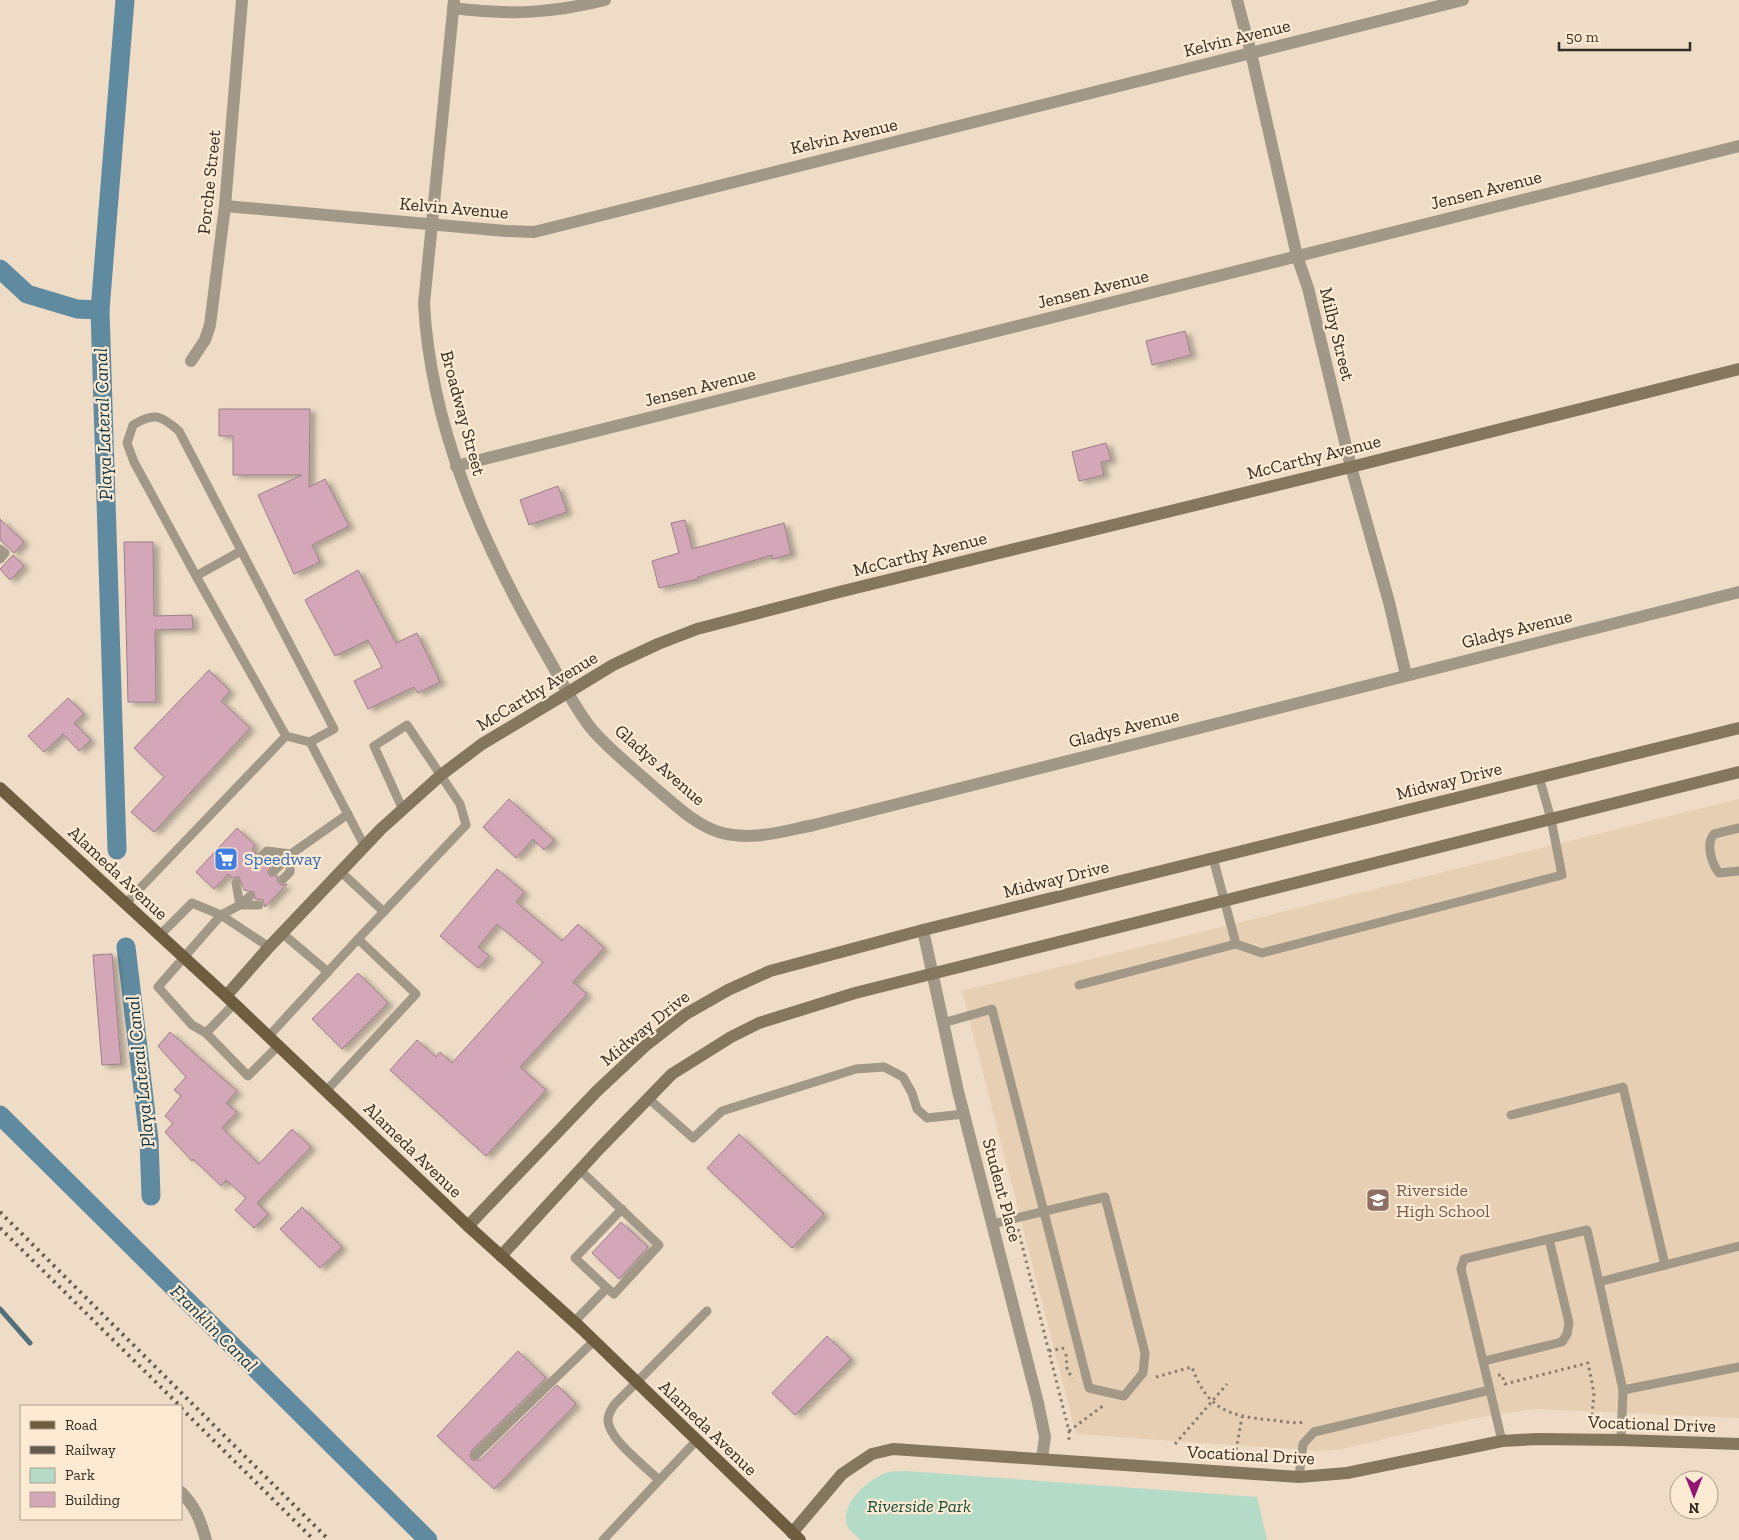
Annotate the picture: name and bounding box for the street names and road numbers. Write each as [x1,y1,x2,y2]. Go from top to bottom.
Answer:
street label: Kelvin Avenue [1181,14,1293,62]
street label: Kelvin Avenue [788,113,900,159]
street label: Porche Street [193,128,225,235]
street label: Jensen Avenue [1428,166,1544,214]
street label: Kelvin Avenue [399,192,509,224]
street label: Jensen Avenue [1035,265,1151,313]
street label: Milby Street [1315,285,1359,383]
street label: Broadway Street [436,348,490,478]
street label: Jensen Avenue [642,363,758,411]
street label: McCarthy Avenue [1245,430,1383,484]
street label: McCarthy Avenue [851,527,989,581]
street label: Gladys Avenue [1459,605,1575,653]
street label: McCarthy Avenue [472,646,602,736]
street label: Gladys Avenue [1066,704,1182,752]
street label: Gladys Avenue [610,720,710,810]
street label: Midway Drive [1394,757,1504,805]
street label: Alameda Avenue [64,821,172,925]
street label: Midway Drive [1001,855,1111,903]
street label: Midway Drive [596,985,694,1071]
street label: Alameda Avenue [359,1098,467,1202]
street label: Student Place [978,1136,1026,1244]
street label: Alameda Avenue [654,1376,762,1480]
street label: Vocational Drive [1587,1411,1716,1437]
street label: Vocational Drive [1186,1441,1315,1469]

